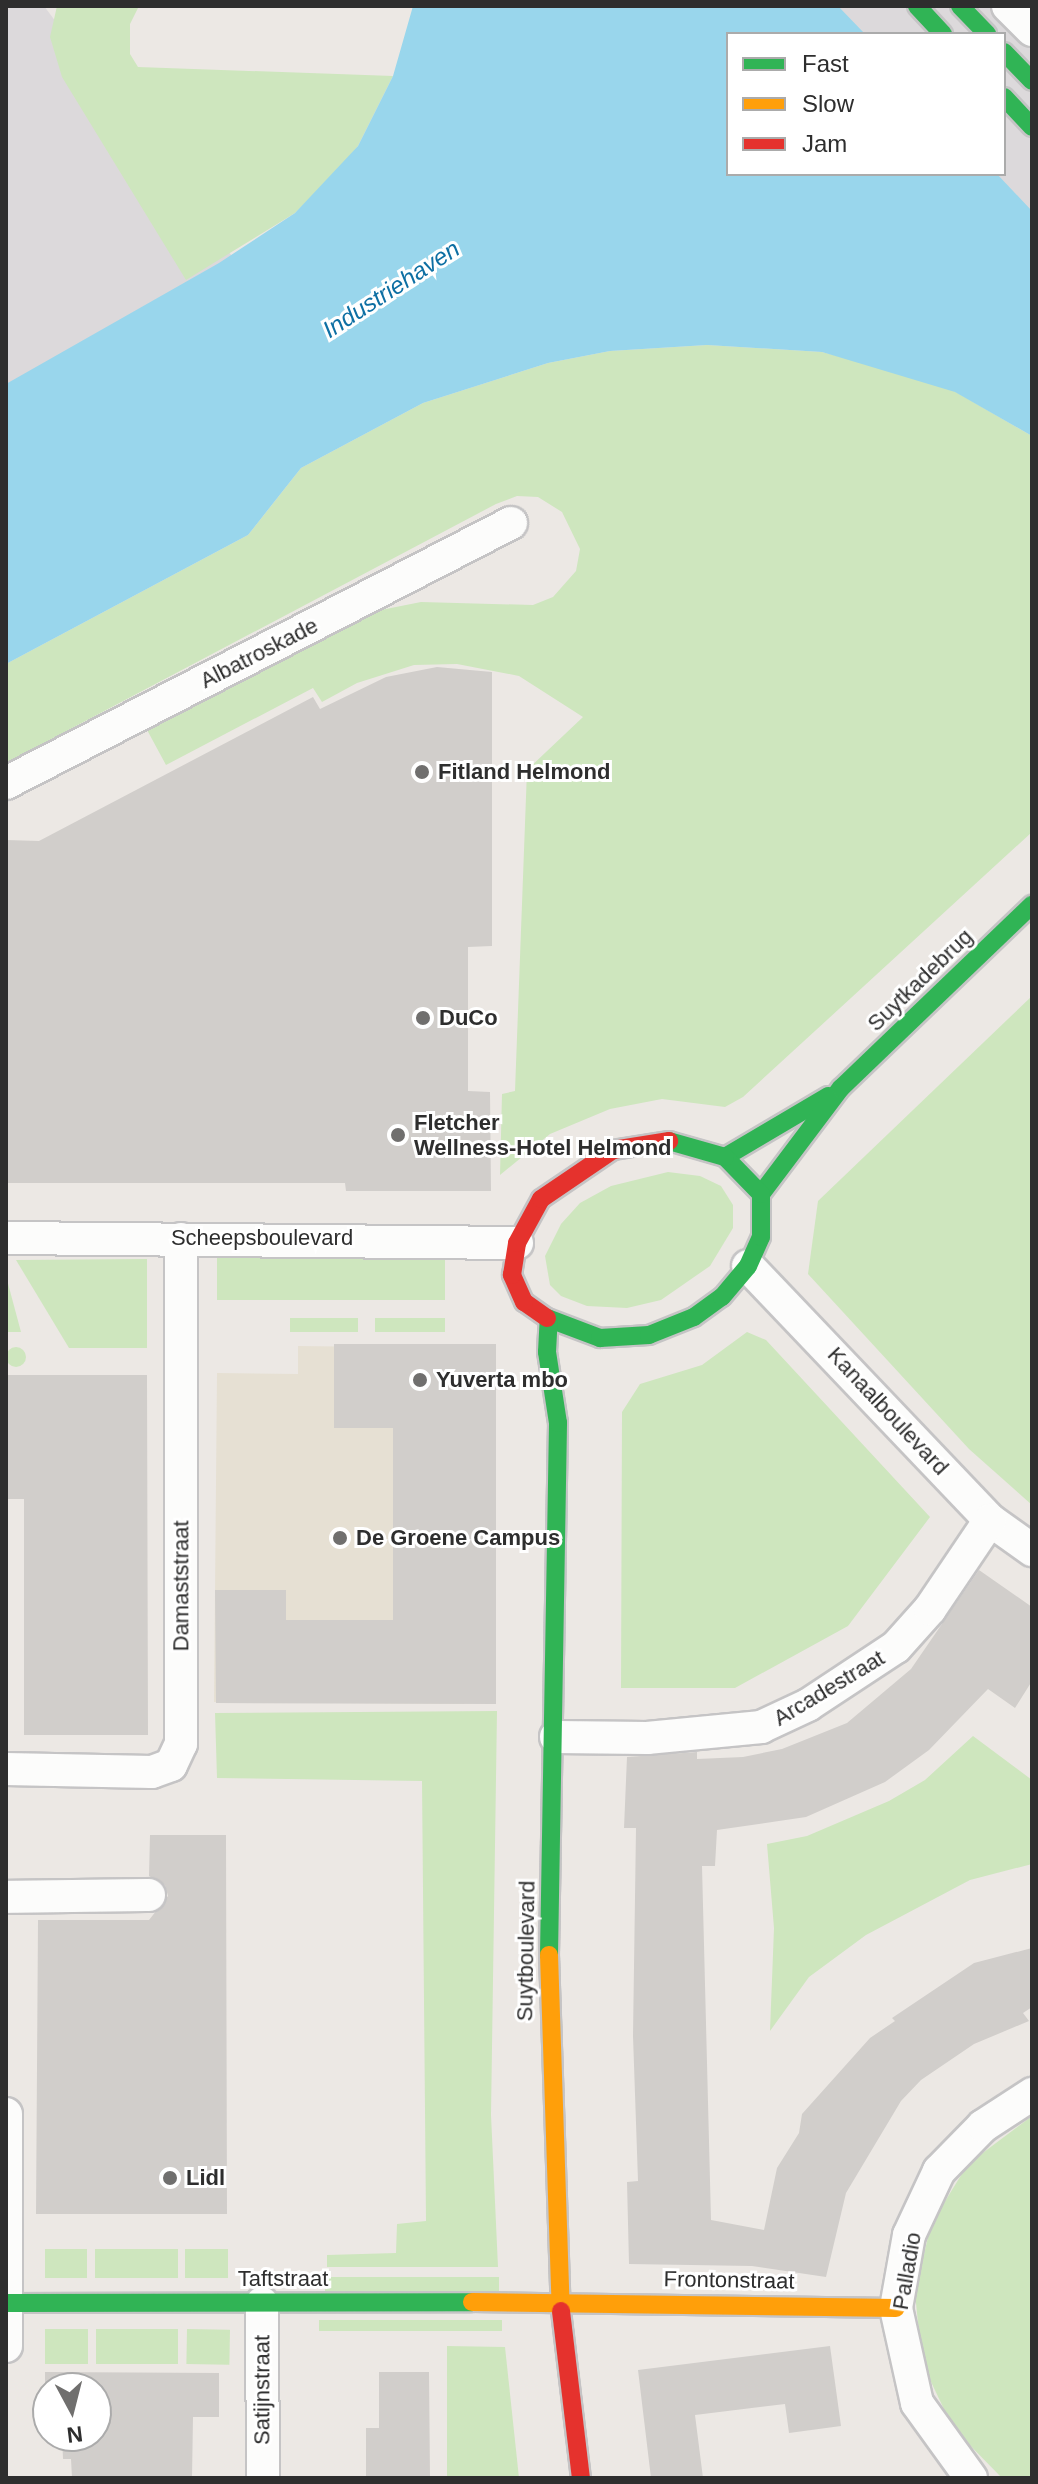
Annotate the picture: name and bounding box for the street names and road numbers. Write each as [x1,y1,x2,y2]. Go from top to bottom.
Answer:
street label: Albatroskade [196,612,322,694]
street label: Suytkadebrug [862,923,978,1037]
street label: Scheepsboulevard [171,1225,353,1251]
street label: Kanaalboulevard [822,1342,954,1480]
street label: Damaststraat [168,1521,194,1651]
street label: Arcadestraat [769,1645,889,1731]
street label: Suytboulevard [512,1880,540,2022]
street label: Palladio [887,2230,927,2312]
street label: Taftstraat [238,2266,328,2292]
street label: Frontonstraat [663,2266,795,2294]
street label: Satijnstraat [249,2335,275,2445]

